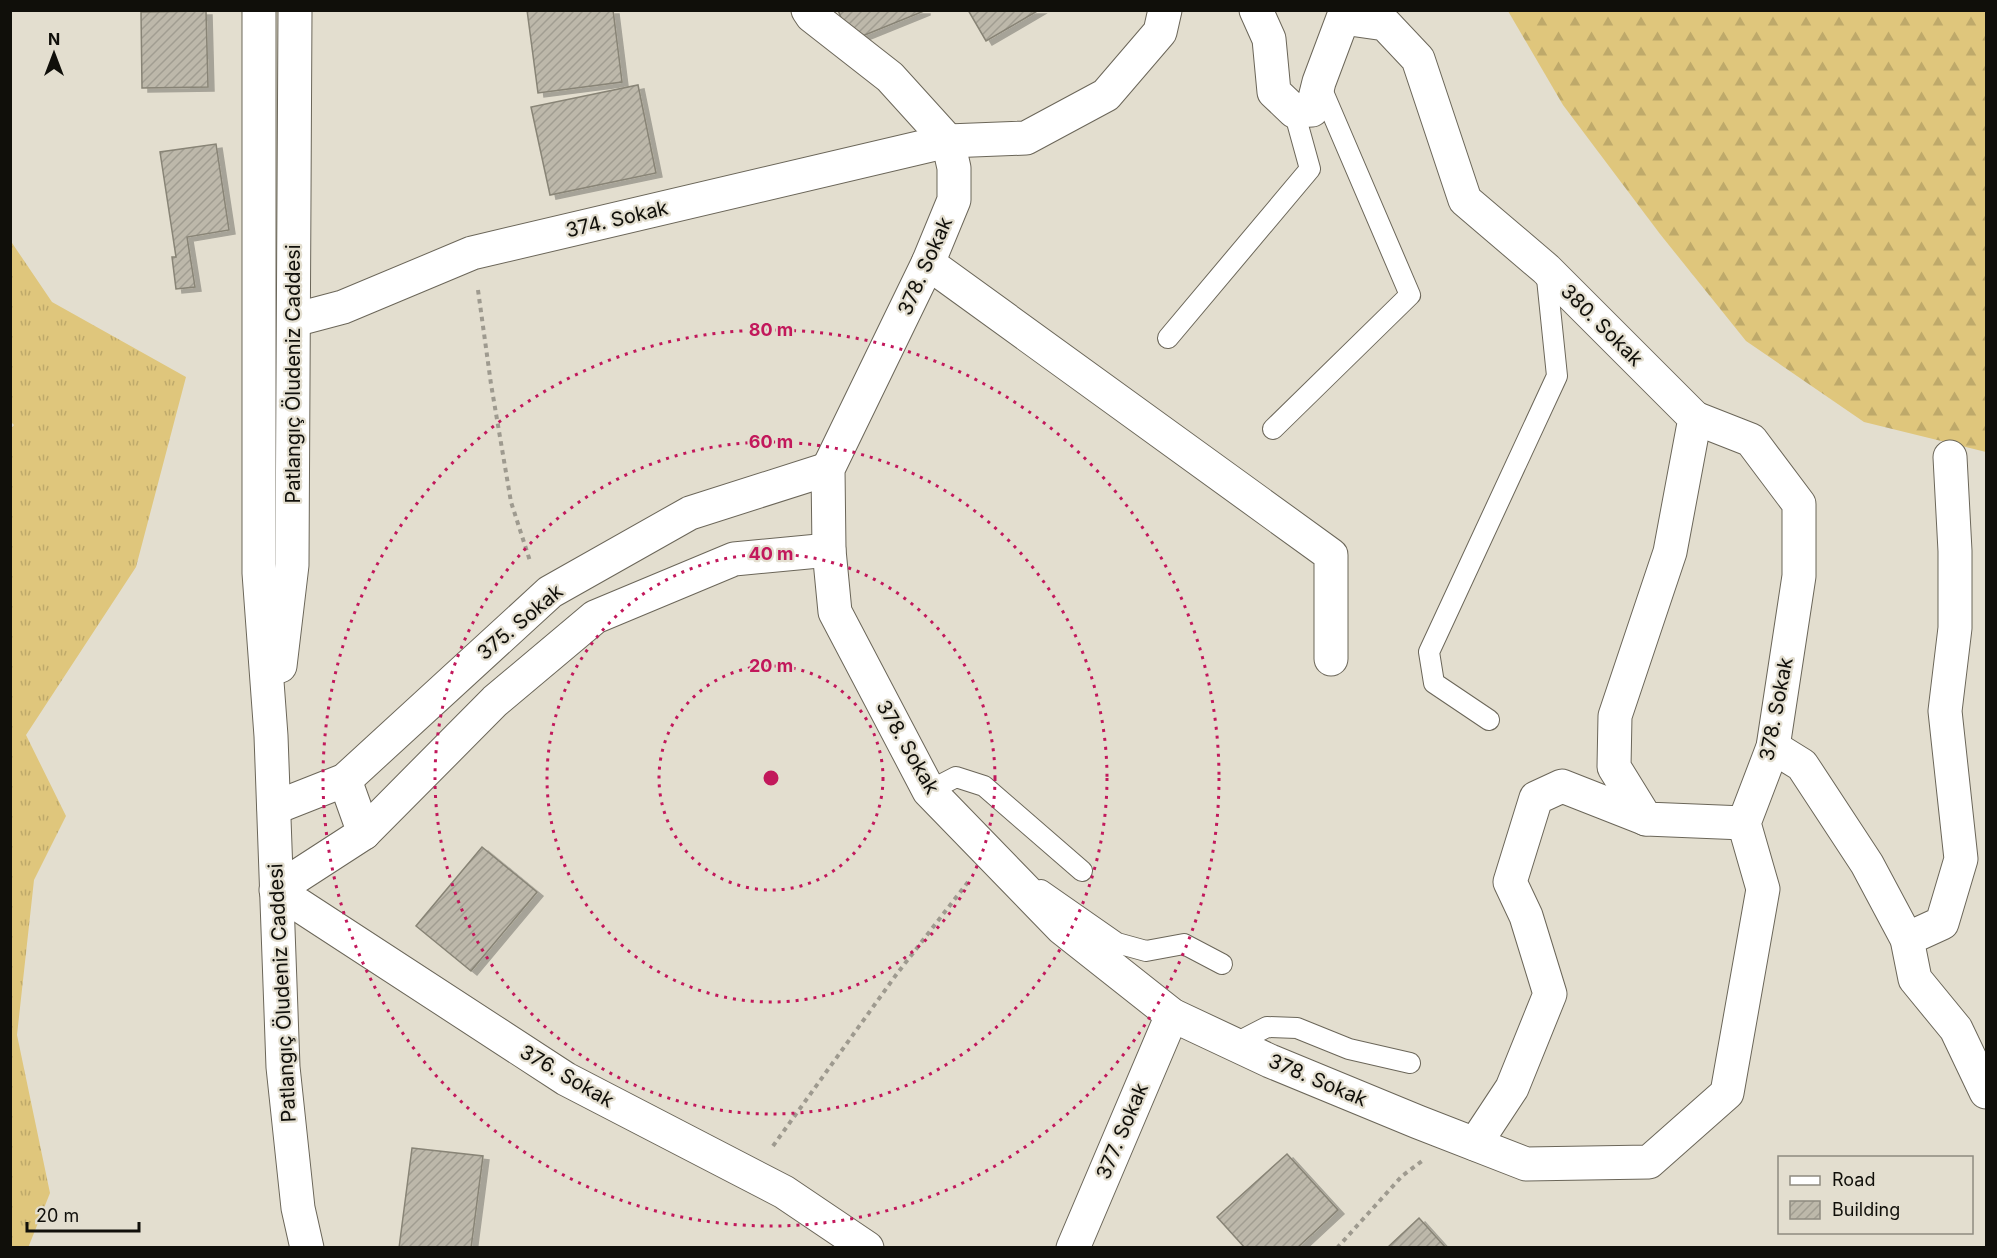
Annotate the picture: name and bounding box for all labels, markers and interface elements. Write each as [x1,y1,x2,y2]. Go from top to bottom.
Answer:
north arrow [24,24,84,84]
text: N [48,29,60,49]
street label: 374. Sokak [564,196,670,242]
street label: 378. Sokak [893,213,957,319]
street label: Patlangıç Öludeniz Caddesi [281,244,305,504]
street label: 380. Sokak [1556,279,1648,371]
text: 80 m [749,319,793,340]
text: 60 m [749,431,793,452]
text: 40 m [749,543,794,564]
street label: 375. Sokak [472,579,568,665]
text: 20 m [749,655,793,676]
street label: 378. Sokak [1754,655,1798,763]
street label: 378. Sokak [871,696,945,798]
centre of rings [761,768,781,788]
street label: Patlangıç Öludeniz Caddesi [263,863,301,1123]
street label: 376. Sokak [516,1039,618,1113]
street label: 378. Sokak [1265,1048,1371,1112]
street label: 377. Sokak [1091,1079,1153,1183]
legend [1778,1156,1973,1234]
text: Road [1832,1169,1875,1190]
scale bar [27,1195,140,1233]
text: Building [1832,1199,1900,1220]
text: 20 m [36,1205,79,1226]

